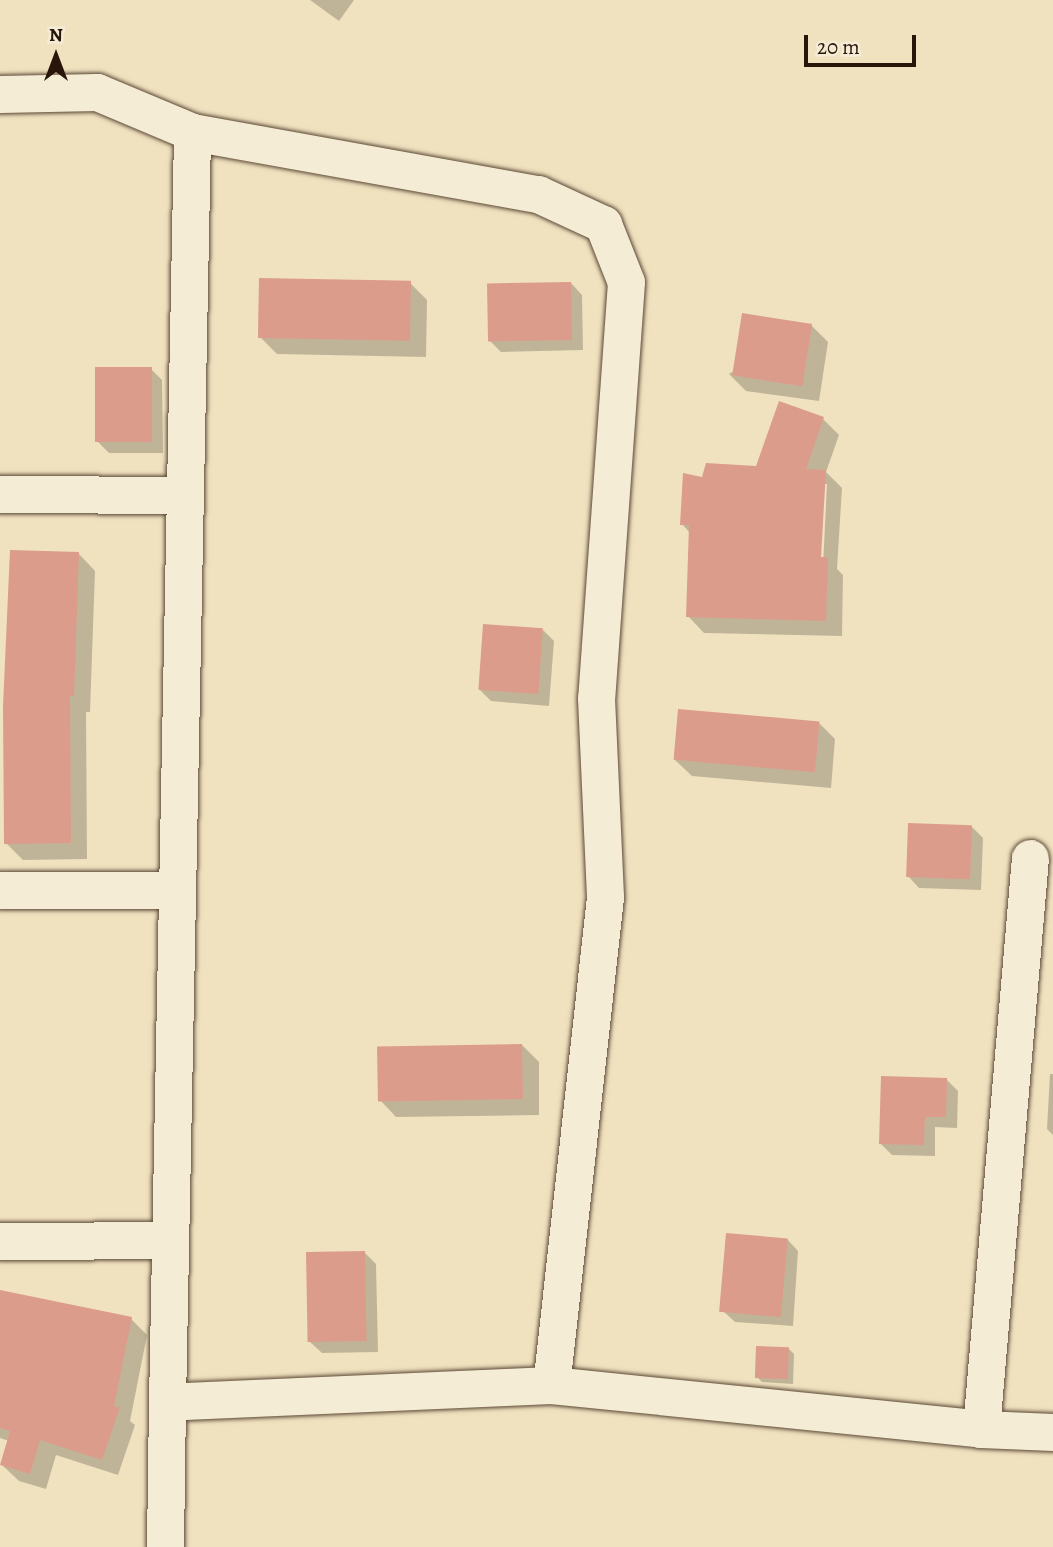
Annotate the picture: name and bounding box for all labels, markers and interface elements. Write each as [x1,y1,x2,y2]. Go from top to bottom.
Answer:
north arrow [21,21,91,91]
scale bar [808,21,920,65]
text: N [49,22,63,48]
text: 20 m [817,33,860,61]

